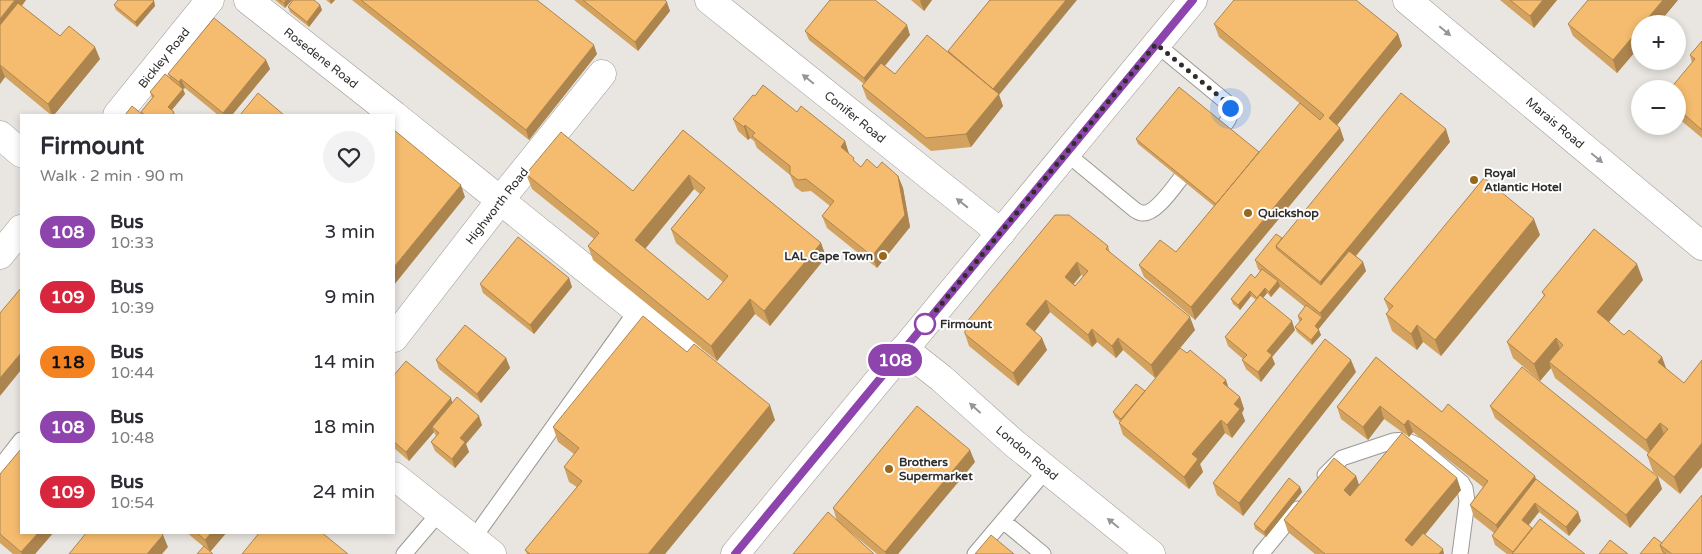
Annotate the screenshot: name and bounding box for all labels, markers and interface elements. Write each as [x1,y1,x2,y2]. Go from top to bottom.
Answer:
map controls [1631,15,1686,135]
button: + [1631,15,1686,70]
street label: Bickley Road [135,25,193,91]
street label: Rosedene Road [281,25,361,91]
one-way arrow [1438,26,1451,37]
one-way arrow [802,74,815,85]
button: − [1631,80,1686,135]
street label: Conifer Road [822,88,888,146]
street label: Marais Road [1523,95,1587,151]
your location [1218,96,1243,121]
button: heart [323,131,375,183]
text: Firmount [40,132,144,161]
one-way arrow [1590,152,1603,163]
street label: Highworth Road [463,165,531,247]
text: Walk · 2 min · 90 m [40,166,184,186]
place label: Royal Atlantic Hotel [1484,166,1562,194]
marker: Royal Atlantic Hotel [1468,174,1480,186]
one-way arrow [956,197,969,208]
place label: Quickshop [1258,206,1319,221]
marker: Quickshop [1242,207,1254,219]
text: Bus [110,211,144,233]
text: 108 [51,221,84,243]
text: 3 min [324,221,375,243]
text: 10:33 [110,233,154,253]
place label: LAL Cape Town [784,249,873,264]
marker: LAL Cape Town [877,250,889,262]
text: Bus [110,276,144,298]
text: 109 [51,286,84,308]
text: 9 min [324,286,375,308]
text: 10:39 [110,298,154,318]
marker: Firmount [914,313,936,335]
place label: Firmount [940,317,993,331]
text: Bus [110,341,144,363]
line badge: 108 [866,344,924,376]
text: 108 [878,349,912,371]
text: 118 [51,351,84,373]
text: 14 min [312,351,375,373]
text: 10:44 [110,363,154,383]
one-way arrow [969,402,981,414]
text: Bus [110,406,144,428]
text: 108 [51,416,84,438]
text: 18 min [312,416,375,438]
street label: London Road [993,423,1061,483]
text: 10:48 [110,428,154,448]
place label: Brothers Supermarket [899,455,973,484]
marker: Brothers Supermarket [883,463,895,475]
text: Bus [110,471,144,493]
text: 109 [51,481,84,503]
text: 24 min [312,481,375,503]
text: 10:54 [110,493,154,513]
one-way arrow [1107,518,1120,529]

